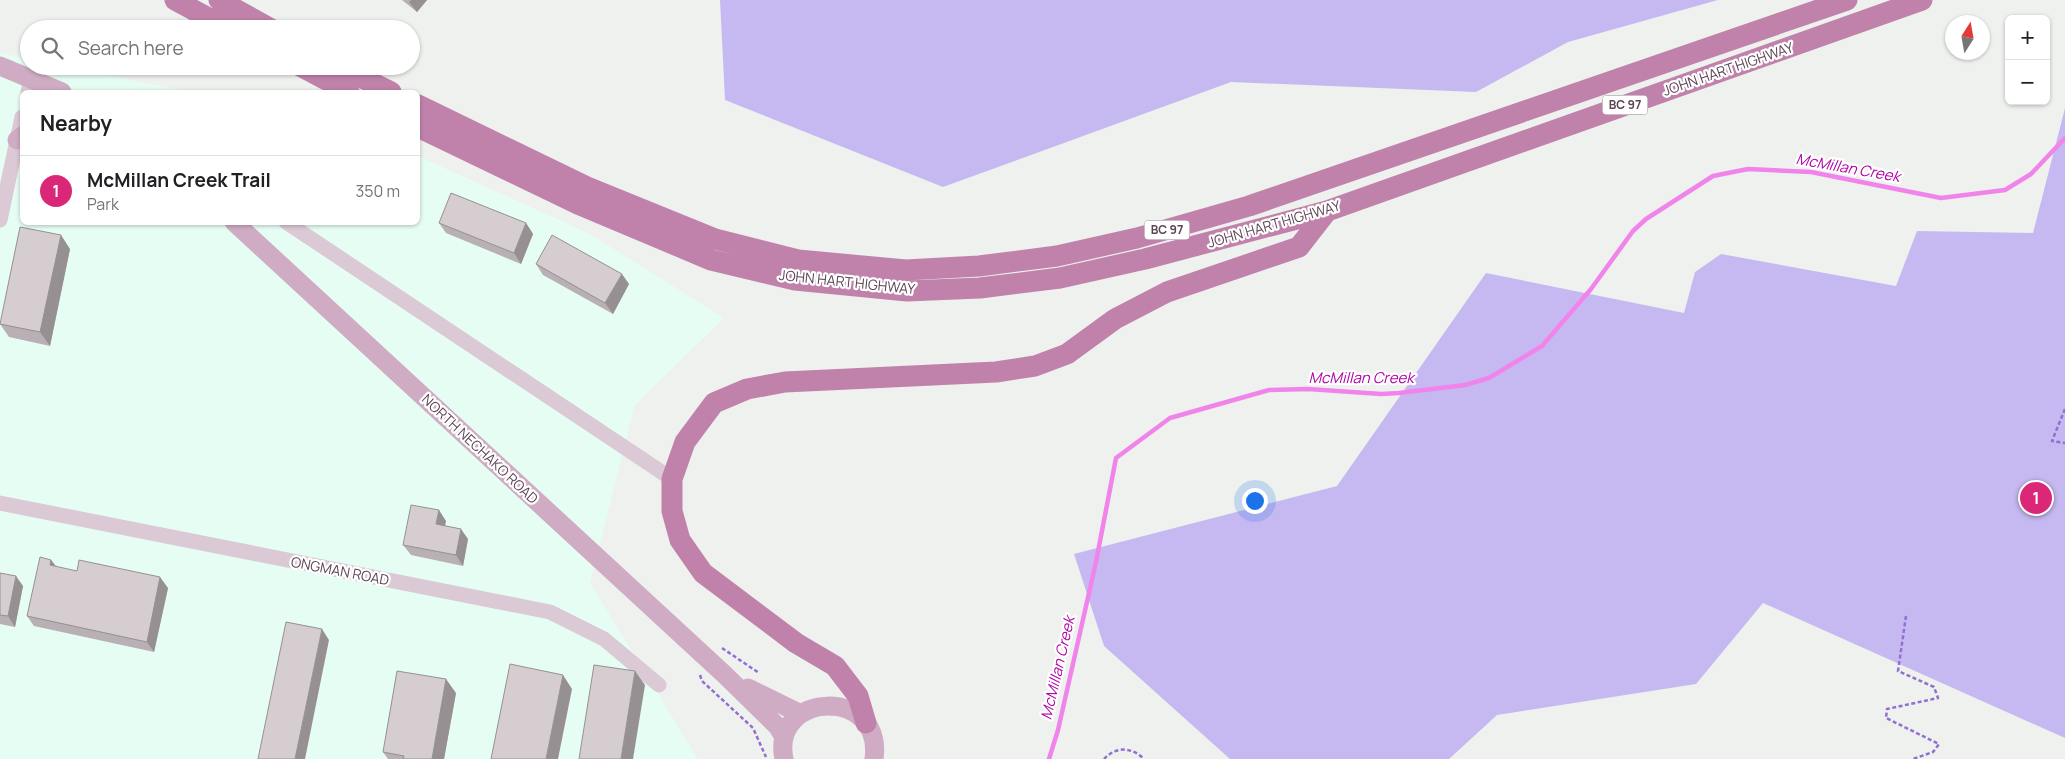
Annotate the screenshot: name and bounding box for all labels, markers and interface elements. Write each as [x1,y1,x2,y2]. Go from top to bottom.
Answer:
north arrow [1945,15,1990,60]
map controls [2005,15,2050,105]
button: + [2005,15,2050,60]
search box [20,20,420,75]
icon: search [38,34,66,62]
text: Search here [78,35,184,61]
street label: JOHN HART HIGHWAY [1660,37,1796,100]
button: − [2005,60,2050,105]
road number: BC 97 [1602,96,1648,114]
text: Nearby [40,109,112,137]
water label: McMillan Creek [1794,148,1904,187]
text: McMillan Creek Trail [87,167,271,193]
text: 1 [52,180,60,202]
text: 350 m [355,180,400,202]
text: Park [87,193,119,215]
street label: JOHN HART HIGHWAY [1205,195,1342,252]
road number: BC 97 [1144,220,1190,240]
street label: JOHN HART HIGHWAY [778,265,916,298]
water label: McMillan Creek [1308,367,1416,388]
street label: NORTH NECHAKO ROAD [418,390,543,508]
pin: 1 [2020,479,2052,517]
your location [1242,488,1268,514]
street label: ONGMAN ROAD [289,552,391,589]
water label: McMillan Creek [1035,612,1080,722]

